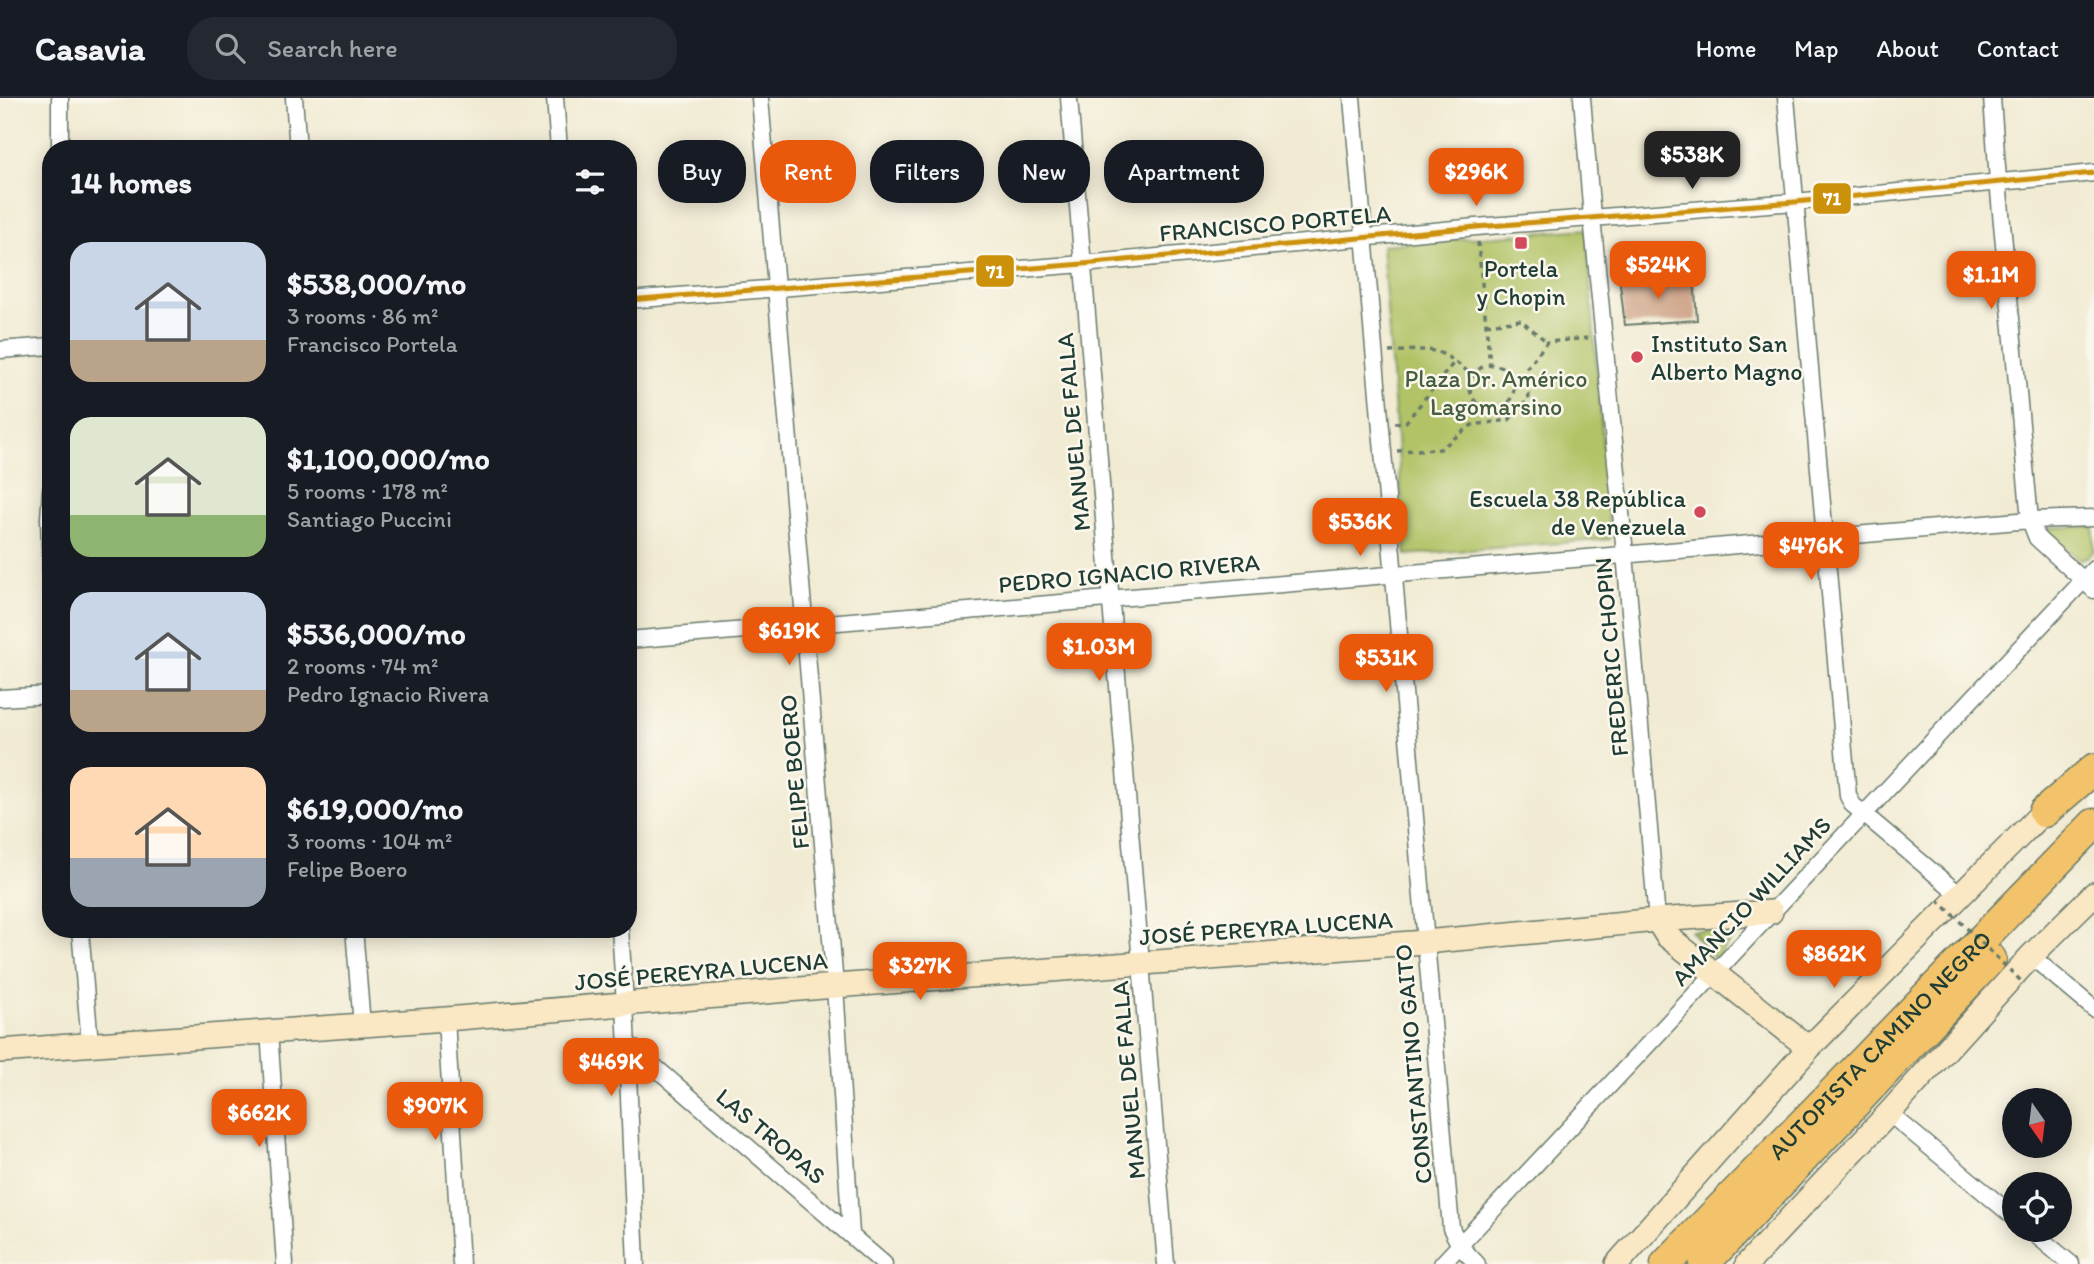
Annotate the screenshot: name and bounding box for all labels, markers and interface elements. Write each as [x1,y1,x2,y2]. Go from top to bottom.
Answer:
search box [187,17,677,80]
text: Casavia [35,29,145,68]
icon: search [211,29,249,67]
text: Search here [267,32,398,64]
text: Home [1696,34,1756,63]
text: Map [1794,34,1838,63]
text: About [1876,34,1939,63]
text: Contact [1977,34,2059,63]
pin: $538K [1643,132,1741,191]
chip: Buy [658,140,746,203]
chip: Rent [760,140,856,203]
chip: Filters [870,140,984,203]
chip: New [998,140,1090,203]
chip: Apartment [1104,140,1264,203]
text: $538K [1660,140,1724,168]
pin: $296K [1427,148,1525,208]
text: $296K [1445,157,1507,185]
icon: filters [571,163,609,201]
text: 14 homes [70,164,192,201]
line badge: 71 [1812,182,1852,215]
text: 71 [1822,187,1841,210]
street label: FRANCISCO PORTELA [1158,198,1392,248]
marker: Portela y Chopin [1513,235,1529,251]
pin: $524K [1609,242,1707,301]
text: $524K [1626,250,1690,278]
pin: $1.1M [1942,252,2040,311]
line badge: 71 [975,254,1015,288]
place label: Portela y Chopin [1476,254,1566,311]
text: 71 [985,260,1004,283]
text: $1.1M [1963,260,2019,288]
text: $538,000/mo [287,265,466,302]
icon: home [126,270,210,354]
text: 3 rooms · 86 m² [287,302,439,330]
place label: Instituto San Alberto Magno [1651,329,1803,386]
text: Francisco Portela [287,330,458,358]
street label: MANUEL DE FALLA [1050,332,1096,532]
marker: Instituto San Alberto Magno [1629,349,1645,365]
park label: Plaza Dr. Américo Lagomarsino [1405,364,1587,421]
text: $1,100,000/mo [287,440,490,477]
icon: home [126,445,210,529]
text: 5 rooms · 178 m² [287,477,448,505]
place label: Escuela 38 República de Venezuela [1469,484,1687,541]
pin: $536K [1311,498,1409,558]
marker: Escuela 38 República de Venezuela [1692,504,1708,520]
text: Santiago Puccini [287,505,452,533]
text: $536K [1328,507,1392,535]
pin: $476K [1762,522,1860,582]
text: $476K [1779,531,1843,559]
street label: PEDRO IGNACIO RIVERA [997,547,1261,599]
street label: FREDERIC CHOPIN [1588,556,1634,758]
pin: $619K [740,608,838,667]
text: $536,000/mo [287,615,466,652]
text: $619K [758,616,820,644]
icon: home [126,620,210,704]
pin: $1.03M [1042,624,1156,683]
text: $1.03M [1063,632,1135,660]
pin: $531K [1337,634,1435,694]
text: $531K [1355,643,1417,671]
text: 2 rooms · 74 m² [287,652,439,680]
text: Pedro Ignacio Rivera [287,680,489,708]
street label: FELIPE BOERO [773,693,815,851]
text: $619,000/mo [287,790,463,827]
icon: home [126,795,210,879]
street label: AMANCIO WILLIAMS [1665,810,1837,992]
text: 3 rooms · 104 m² [287,827,452,855]
text: Felipe Boero [287,855,407,883]
street label: JOSÉ PEREYRA LUCENA [1138,905,1394,951]
street label: AUTOPISTA CAMINO NEGRO [1762,924,1997,1165]
pin: $862K [1785,930,1883,990]
text: $862K [1802,939,1866,967]
pin: $327K [871,942,969,1002]
street label: CONSTANTINO GAITO [1388,943,1438,1185]
street label: JOSÉ PEREYRA LUCENA [573,945,829,997]
text: $327K [889,951,951,979]
street label: MANUEL DE FALLA [1105,980,1151,1180]
pin: $469K [562,1038,660,1098]
text: $469K [579,1047,643,1075]
pin: $907K [386,1082,484,1142]
street label: LAS TROPAS [710,1082,832,1190]
north arrow [2002,1088,2072,1158]
map controls [2002,1088,2072,1242]
pin: $662K [210,1090,308,1149]
text: $907K [403,1091,467,1119]
text: $662K [228,1098,290,1126]
button: locate [2002,1172,2072,1242]

